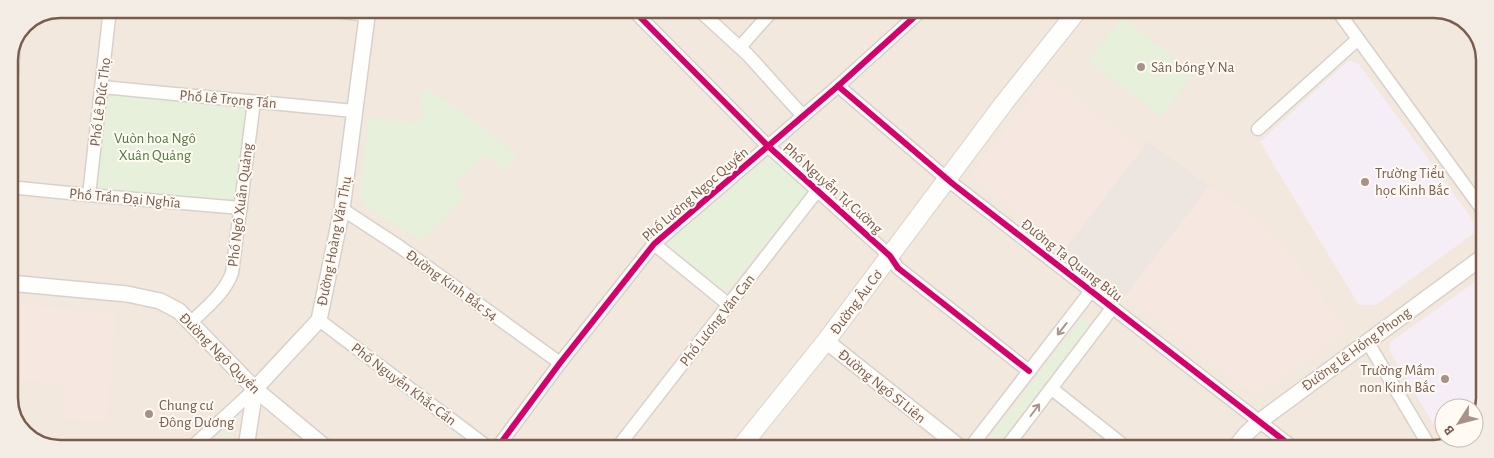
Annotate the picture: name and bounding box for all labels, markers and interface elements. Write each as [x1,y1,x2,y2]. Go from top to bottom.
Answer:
street label: Phố Lê Đức Thọ [88,57,113,147]
place label: Sân bóng Y Na [1151,60,1235,75]
marker: Sân bóng Y Na [1135,61,1147,73]
street label: Phố Lê Trọng Tấn [179,88,277,111]
park label: Vuòn hoa Ngô Xuân Quảng [114,131,196,163]
street label: Phố Nguyễn Tự Cường [780,139,886,237]
street label: Phố Ngô Xuân Quảng [225,142,256,268]
street label: Phố Lương Ngọc Quyến [639,144,751,245]
place label: Trường Tiểu học Kinh Bắc [1375,165,1449,198]
street label: Đường Hoàng Văn Thụ [315,175,354,307]
marker: Trường Tiểu học Kinh Bắc [1359,176,1371,188]
street label: Phố Trần Đại Nghĩa [68,186,182,211]
street label: Đường Tạ Quang Bửu [1018,216,1125,305]
street label: Đường Kinh Bắc 54 [403,247,500,324]
street label: Đường Âu Cơ [827,266,886,337]
street label: Phố Lương Văn Can [677,272,758,369]
street label: Đường Lê Hồng Phong [1299,304,1414,394]
street label: Đường Ngô Quyền [176,310,263,397]
one-way arrow [1056,322,1067,335]
street label: Phố Nguyễn Khắc Cần [349,339,459,429]
street label: Đường Ngô Sĩ Liên [835,347,928,426]
place label: Trường Mầm non Kinh Bắc [1359,363,1435,395]
marker: Trường Mầm non Kinh Bắc [1439,373,1451,385]
place label: Chung cư Đông Dương [159,398,235,430]
north arrow [1434,398,1484,448]
one-way arrow [1030,403,1040,417]
marker: Chung cư Đông Dương [143,408,155,420]
text: B [1441,423,1457,437]

